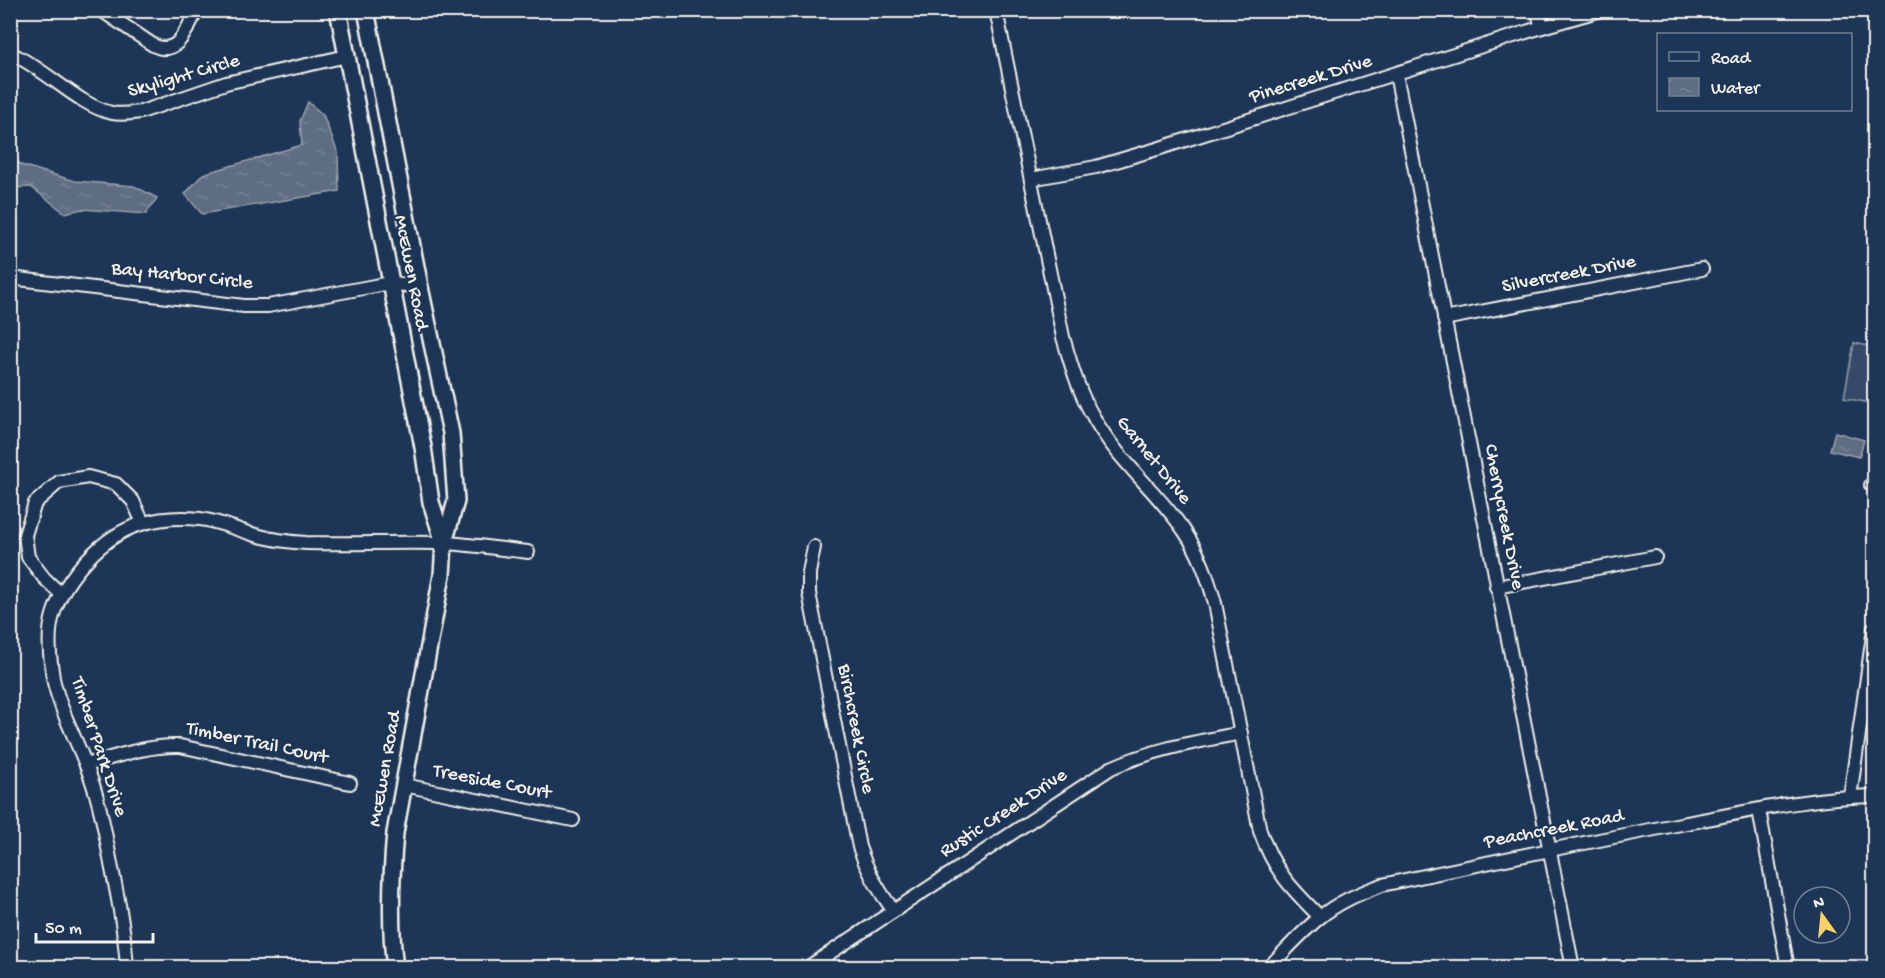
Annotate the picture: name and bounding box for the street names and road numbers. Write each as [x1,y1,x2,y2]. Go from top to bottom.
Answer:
street label: Skylight Circle [125,50,243,104]
street label: Pinecreek Drive [1246,50,1376,110]
street label: McEwen Road [388,213,433,335]
street label: Silvercreek Drive [1500,251,1639,299]
street label: Bay Harbor Circle [109,258,255,296]
street label: Garnet Drive [1110,412,1196,510]
street label: Cherrycreek Drive [1478,442,1529,592]
street label: Birchcreek Circle [831,661,879,796]
street label: Timber Park Drive [64,673,132,820]
street label: McEwen Road [365,707,408,829]
street label: Timber Trail Court [183,718,332,771]
street label: Treeside Court [430,760,555,806]
street label: Rustic Creek Drive [936,764,1073,864]
street label: Peachcreek Road [1481,805,1628,855]

